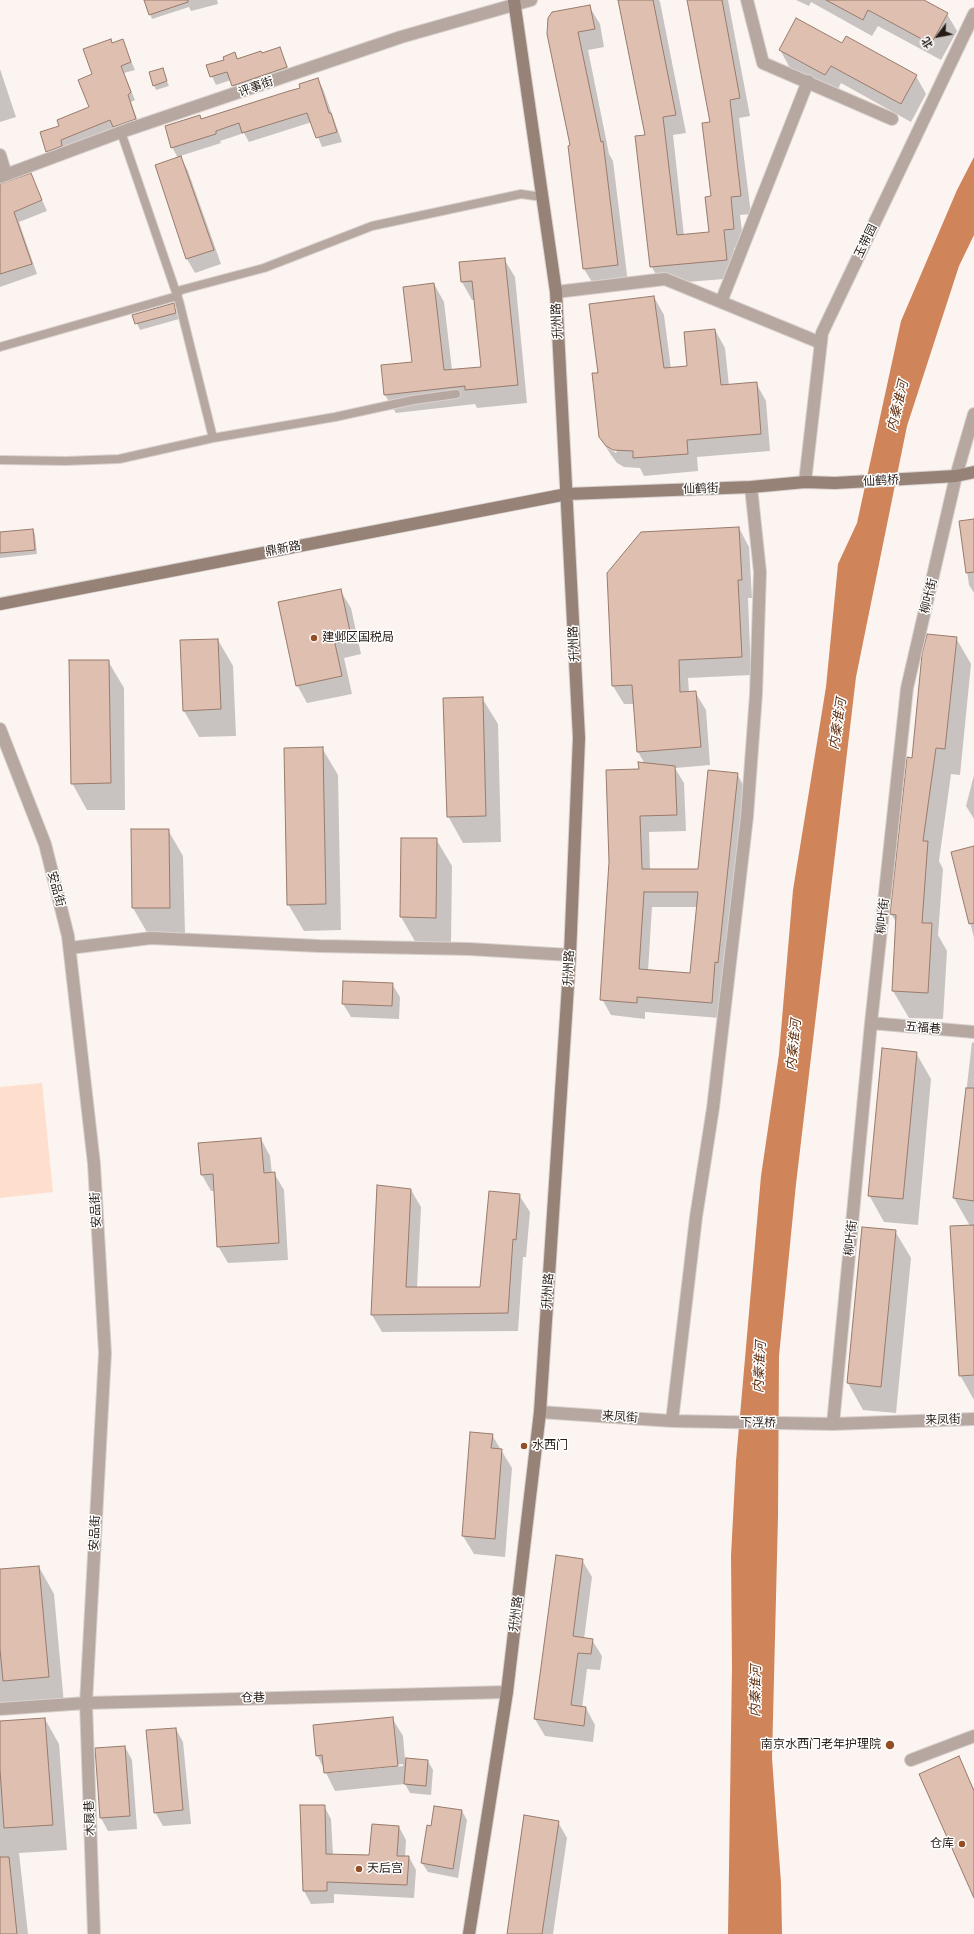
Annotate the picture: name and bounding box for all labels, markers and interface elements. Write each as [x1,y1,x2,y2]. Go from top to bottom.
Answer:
north arrow [918,16,958,56]
text: 北 [919,35,936,51]
street label: 评事街 [237,74,275,100]
street label: 玉带园 [852,222,880,260]
street label: 升州路 [549,303,565,339]
water label: 内秦淮河 [884,379,912,433]
street label: 仙鹤桥 [863,473,899,489]
street label: 仙鹤街 [683,481,719,497]
street label: 鼎新路 [264,538,302,560]
street label: 柳叶街 [918,577,940,615]
street label: 升州路 [566,626,582,662]
place label: 建邺区国税局 [322,631,394,645]
marker: 建邺区国税局 [309,633,319,643]
water label: 内秦淮河 [826,697,850,751]
street label: 安品街 [44,870,68,908]
street label: 柳叶街 [874,897,892,935]
street label: 升州路 [561,950,577,986]
water label: 内秦淮河 [784,1018,804,1072]
street label: 五福巷 [904,1019,942,1037]
street label: 安品街 [88,1192,104,1228]
street label: 柳叶街 [842,1219,860,1257]
street label: 升州路 [540,1273,556,1309]
water label: 内秦淮河 [751,1341,769,1393]
street label: 来凤街 [602,1409,638,1425]
street label: 来凤街 [925,1412,961,1428]
street label: 下浮桥 [740,1415,776,1431]
place label: 水西门 [532,1439,568,1453]
marker: 水西门 [519,1441,529,1451]
street label: 安品街 [87,1515,103,1551]
street label: 升州路 [507,1595,525,1633]
water label: 内秦淮河 [748,1665,764,1717]
street label: 仓巷 [241,1691,265,1705]
place label: 南京水西门老年护理院 [761,1738,881,1752]
marker: 南京水西门老年护理院 [884,1739,896,1751]
street label: 木屐巷 [82,1800,98,1836]
place label: 仓库 [930,1837,954,1851]
marker: 仓库 [957,1839,967,1849]
place label: 天后宫 [367,1862,403,1876]
marker: 天后宫 [354,1864,364,1874]

